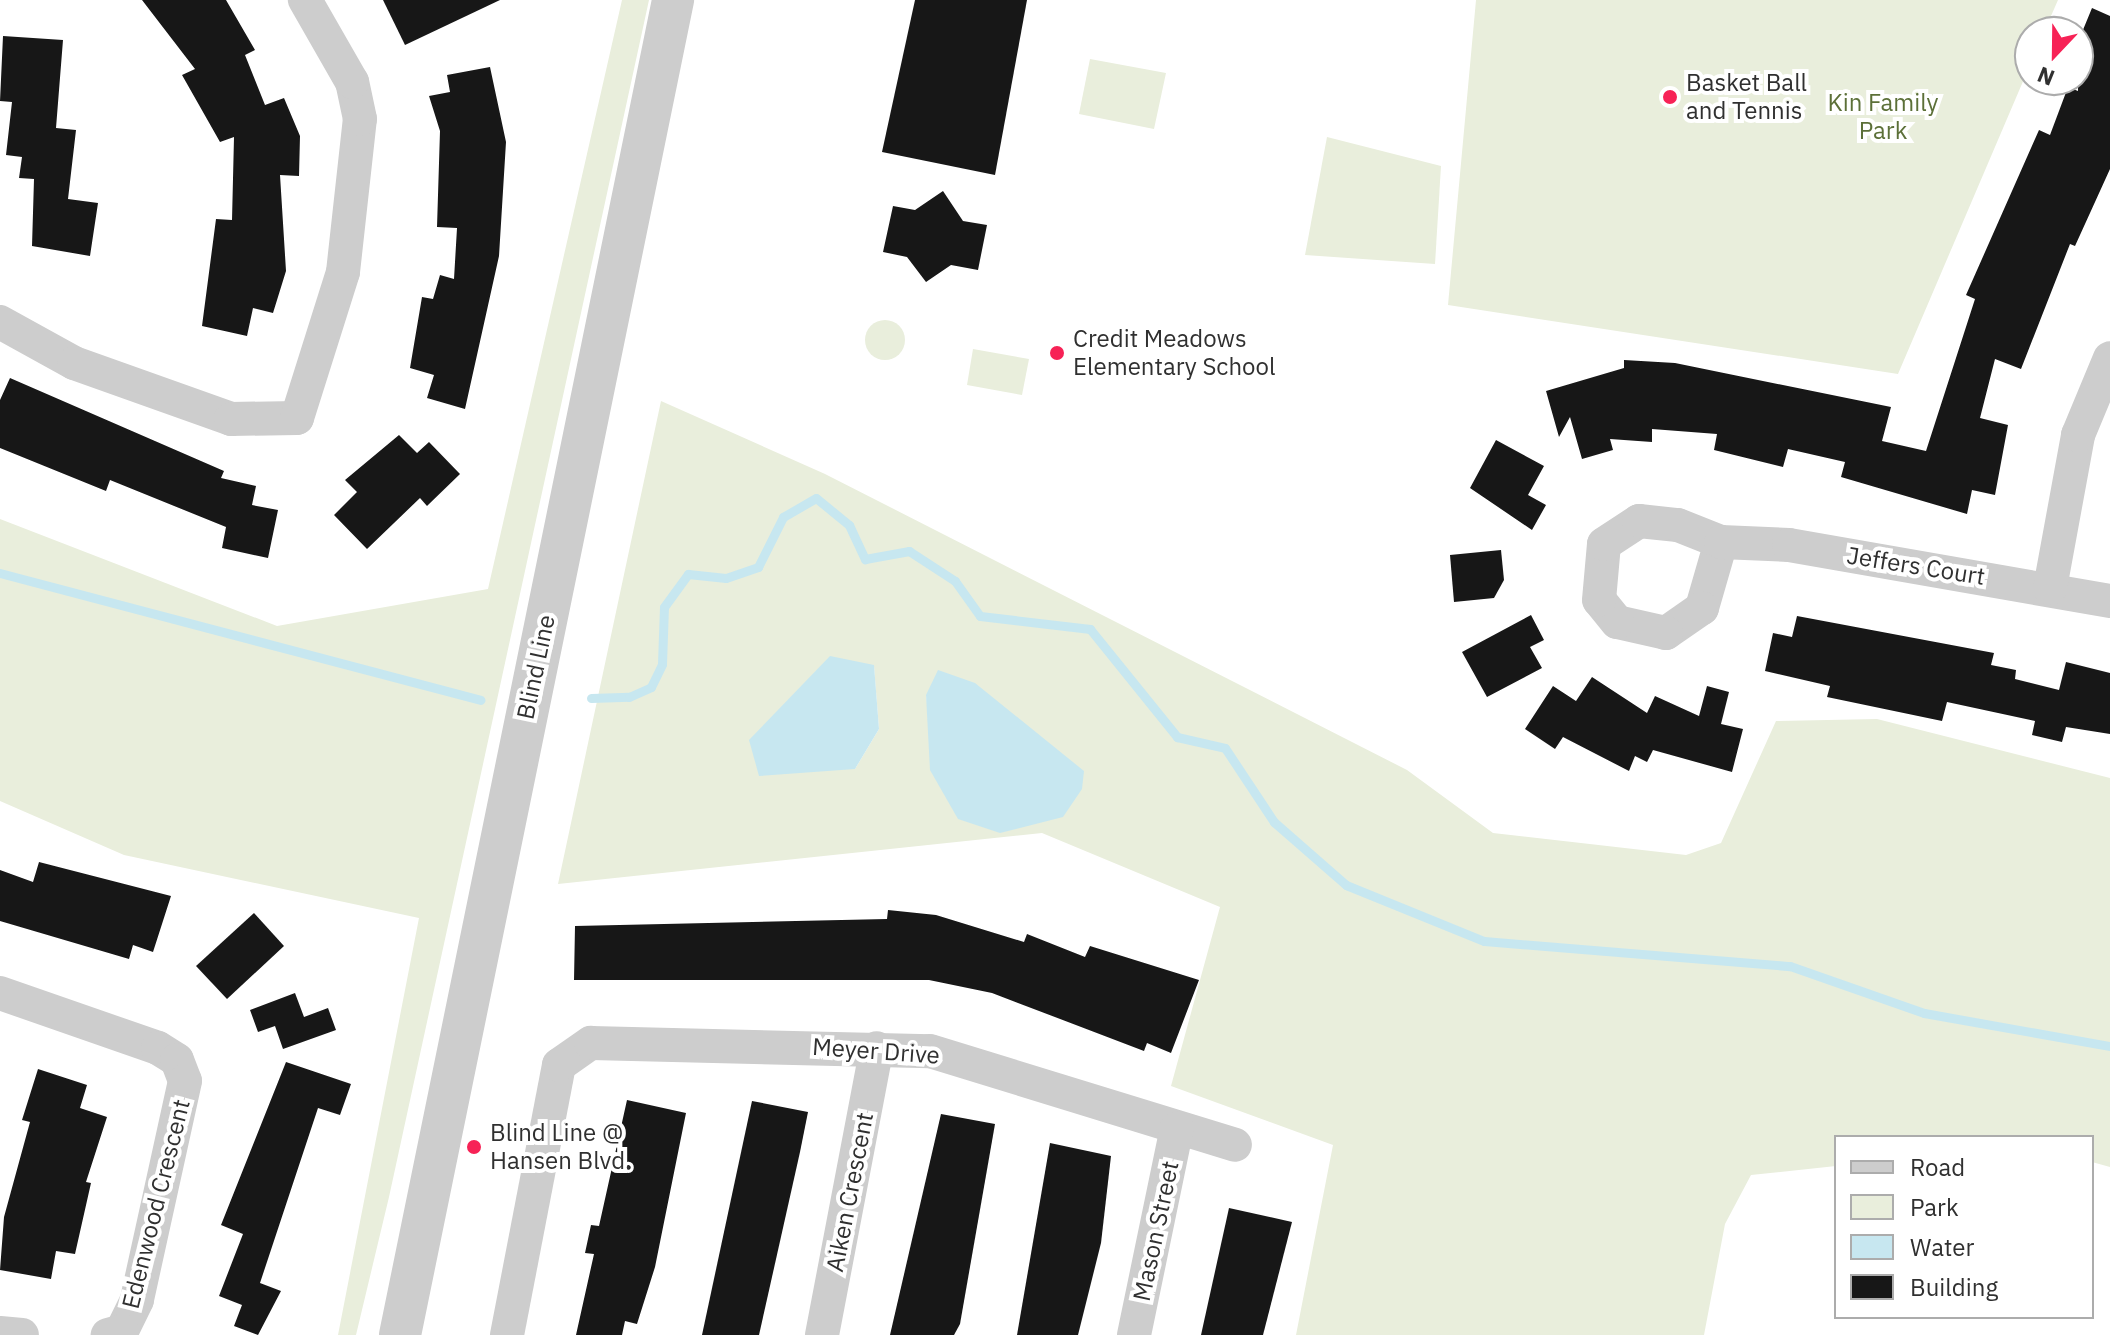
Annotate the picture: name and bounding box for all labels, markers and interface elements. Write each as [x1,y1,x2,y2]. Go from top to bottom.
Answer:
north arrow [2014,16,2094,96]
text: N [2033,60,2058,93]
place label: Basket Ball and Tennis [1686,69,1807,125]
marker: Basket Ball and Tennis [1661,88,1679,106]
park label: Kin Family Park [1828,89,1938,145]
place label: Credit Meadows Elementary School [1073,325,1275,381]
marker: Credit Meadows Elementary School [1048,344,1066,362]
street label: Jeffers Court [1845,541,1987,591]
street label: Blind Line [511,612,561,722]
street label: Meyer Drive [811,1032,941,1070]
street label: Edenwood Crescent [116,1096,196,1312]
street label: Aiken Crescent [820,1110,880,1274]
place label: Blind Line @ Hansen Blvd. [490,1119,632,1175]
legend [1834,1135,2094,1319]
marker: Blind Line @ Hansen Blvd. [465,1138,483,1156]
text: Road [1910,1151,1965,1183]
street label: Mason Street [1127,1158,1185,1304]
text: Park [1910,1191,1959,1223]
text: Water [1910,1231,1974,1263]
text: Building [1910,1271,1998,1303]

